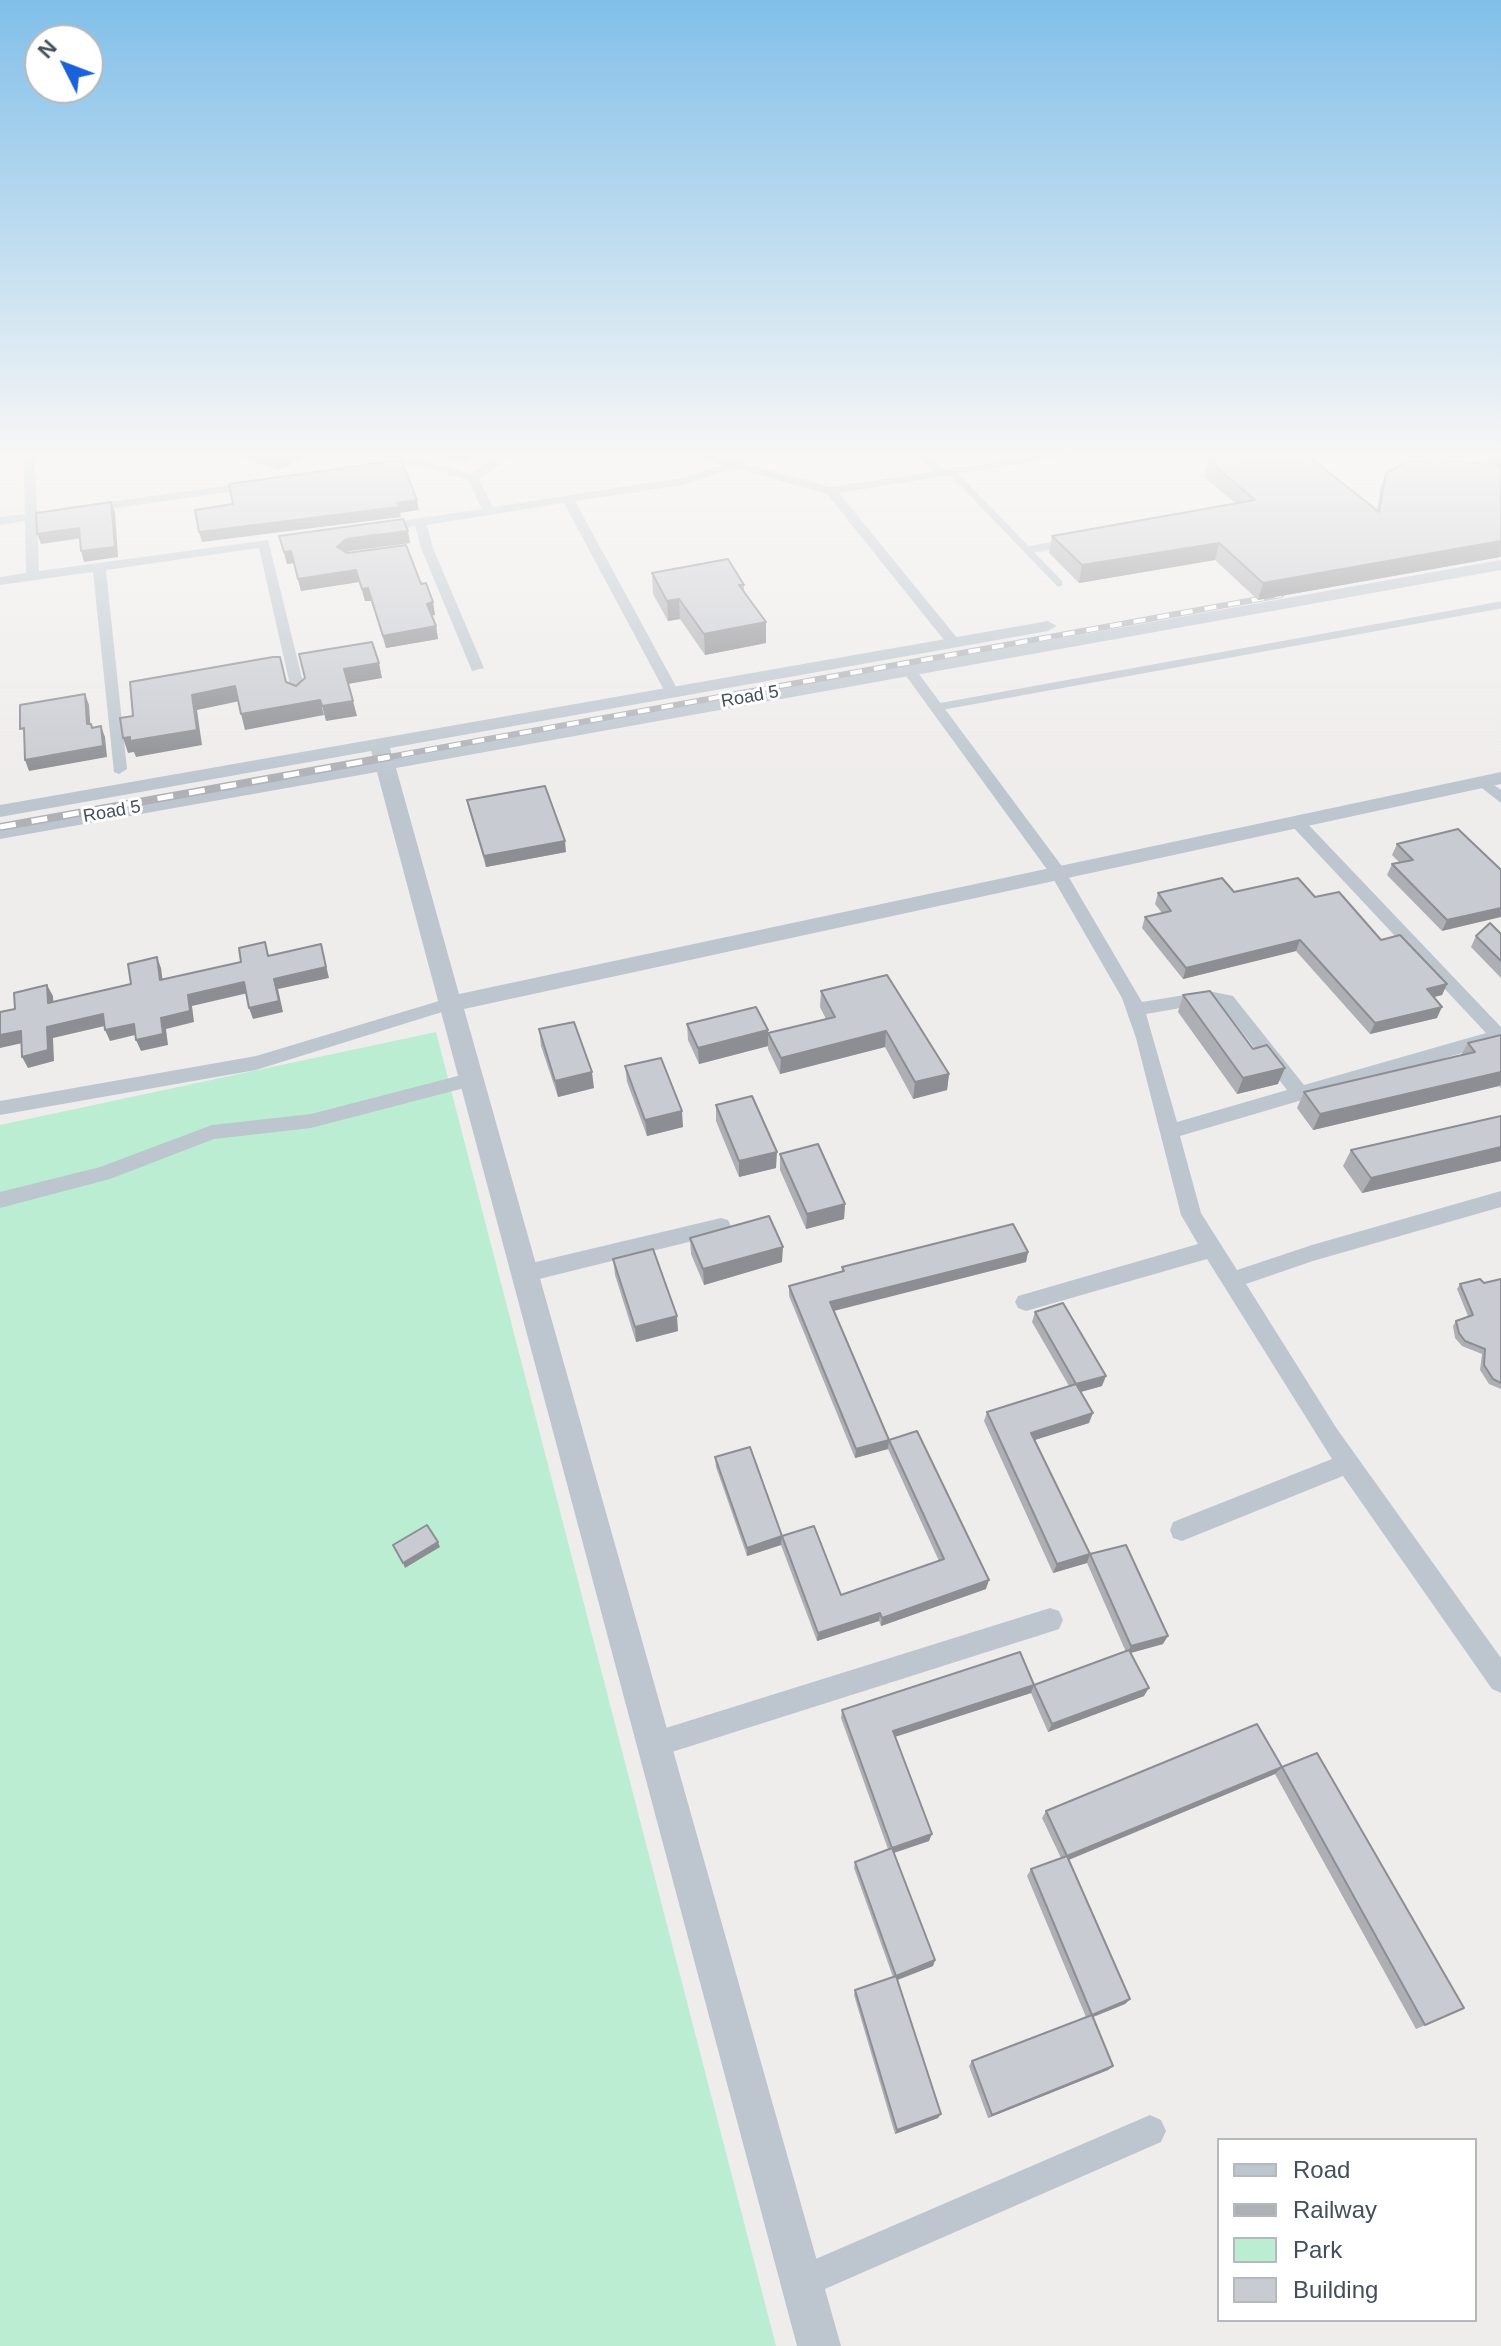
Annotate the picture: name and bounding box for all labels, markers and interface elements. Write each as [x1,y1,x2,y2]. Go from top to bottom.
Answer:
north arrow [24,24,104,104]
text: N [33,35,62,63]
street label: Road 5 [720,681,780,713]
street label: Road 5 [82,796,142,828]
legend [1217,2138,1477,2322]
text: Road [1293,2156,1350,2183]
text: Railway [1293,2196,1377,2223]
text: Park [1293,2236,1342,2263]
text: Building [1293,2276,1378,2303]

